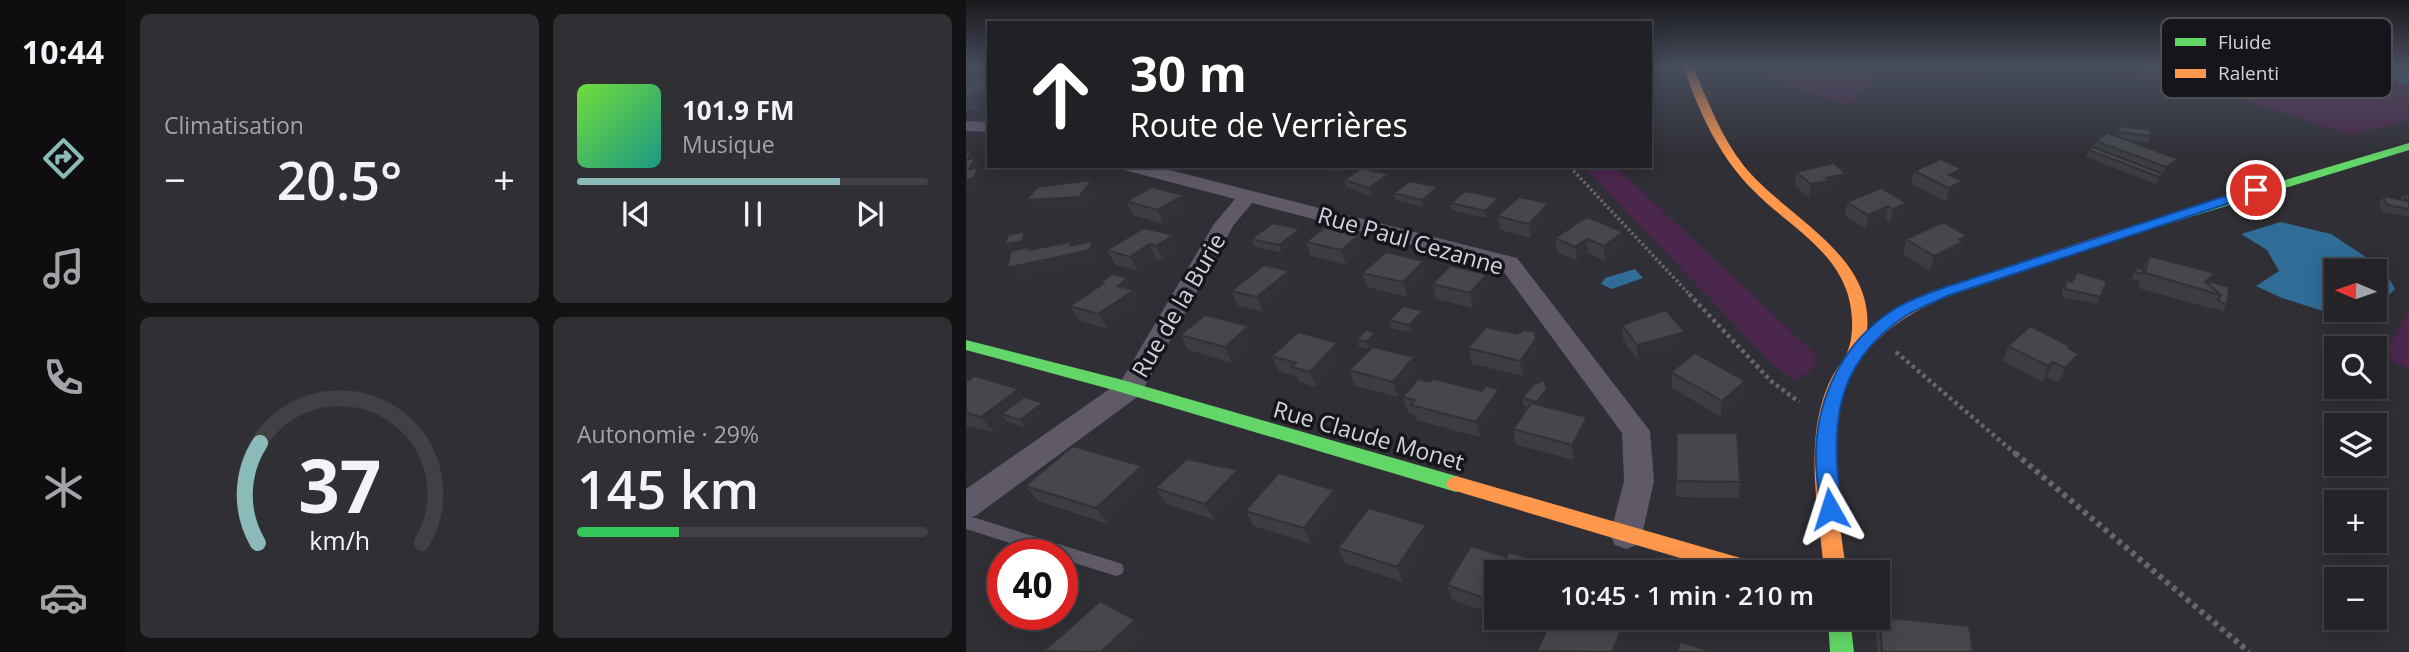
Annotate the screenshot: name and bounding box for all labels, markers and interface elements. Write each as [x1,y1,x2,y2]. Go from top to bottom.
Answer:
legend [2161,18,2392,98]
text: Fluide [2218,29,2271,55]
text: 10:44 [22,30,104,73]
text: 30 m [1130,40,1247,106]
icon: ahead [1015,49,1106,140]
text: Ralenti [2218,60,2279,86]
text: 101.9 FM [682,92,794,128]
text: Route de Verrières [1130,103,1408,146]
text: Climatisation [164,109,304,141]
text: Musique [682,128,775,160]
icon: directions [39,134,88,183]
text: 20.5° [277,144,402,215]
text: − [164,153,186,205]
text: + [493,153,515,205]
pin [2226,160,2286,220]
icon: arrive [2237,171,2275,209]
icon: previous [617,195,655,233]
icon: pause [734,195,772,233]
icon: next [851,195,889,233]
street label: Rue Paul Cezanne [1314,198,1508,282]
street label: Rue de la Burie [1124,227,1232,383]
icon: music [39,244,88,293]
north arrow [2324,259,2387,322]
map controls [2324,259,2387,630]
button: search [2324,336,2387,399]
icon: phone [39,353,88,402]
street label: Rue Claude Monet [1270,392,1468,478]
button: layers [2324,413,2387,476]
text: Autonomie · 29% [577,418,759,450]
text: 37 [298,436,381,535]
text: 145 km [577,453,759,524]
icon: climate [39,463,88,512]
position arrow [1793,472,1867,546]
button: + [2324,490,2387,553]
text: km/h [309,523,370,557]
speed limit sign: 40 [987,539,1078,630]
button: − [2324,567,2387,630]
icon: car [39,573,88,622]
text: 10:45 · 1 min · 210 m [1560,577,1814,613]

